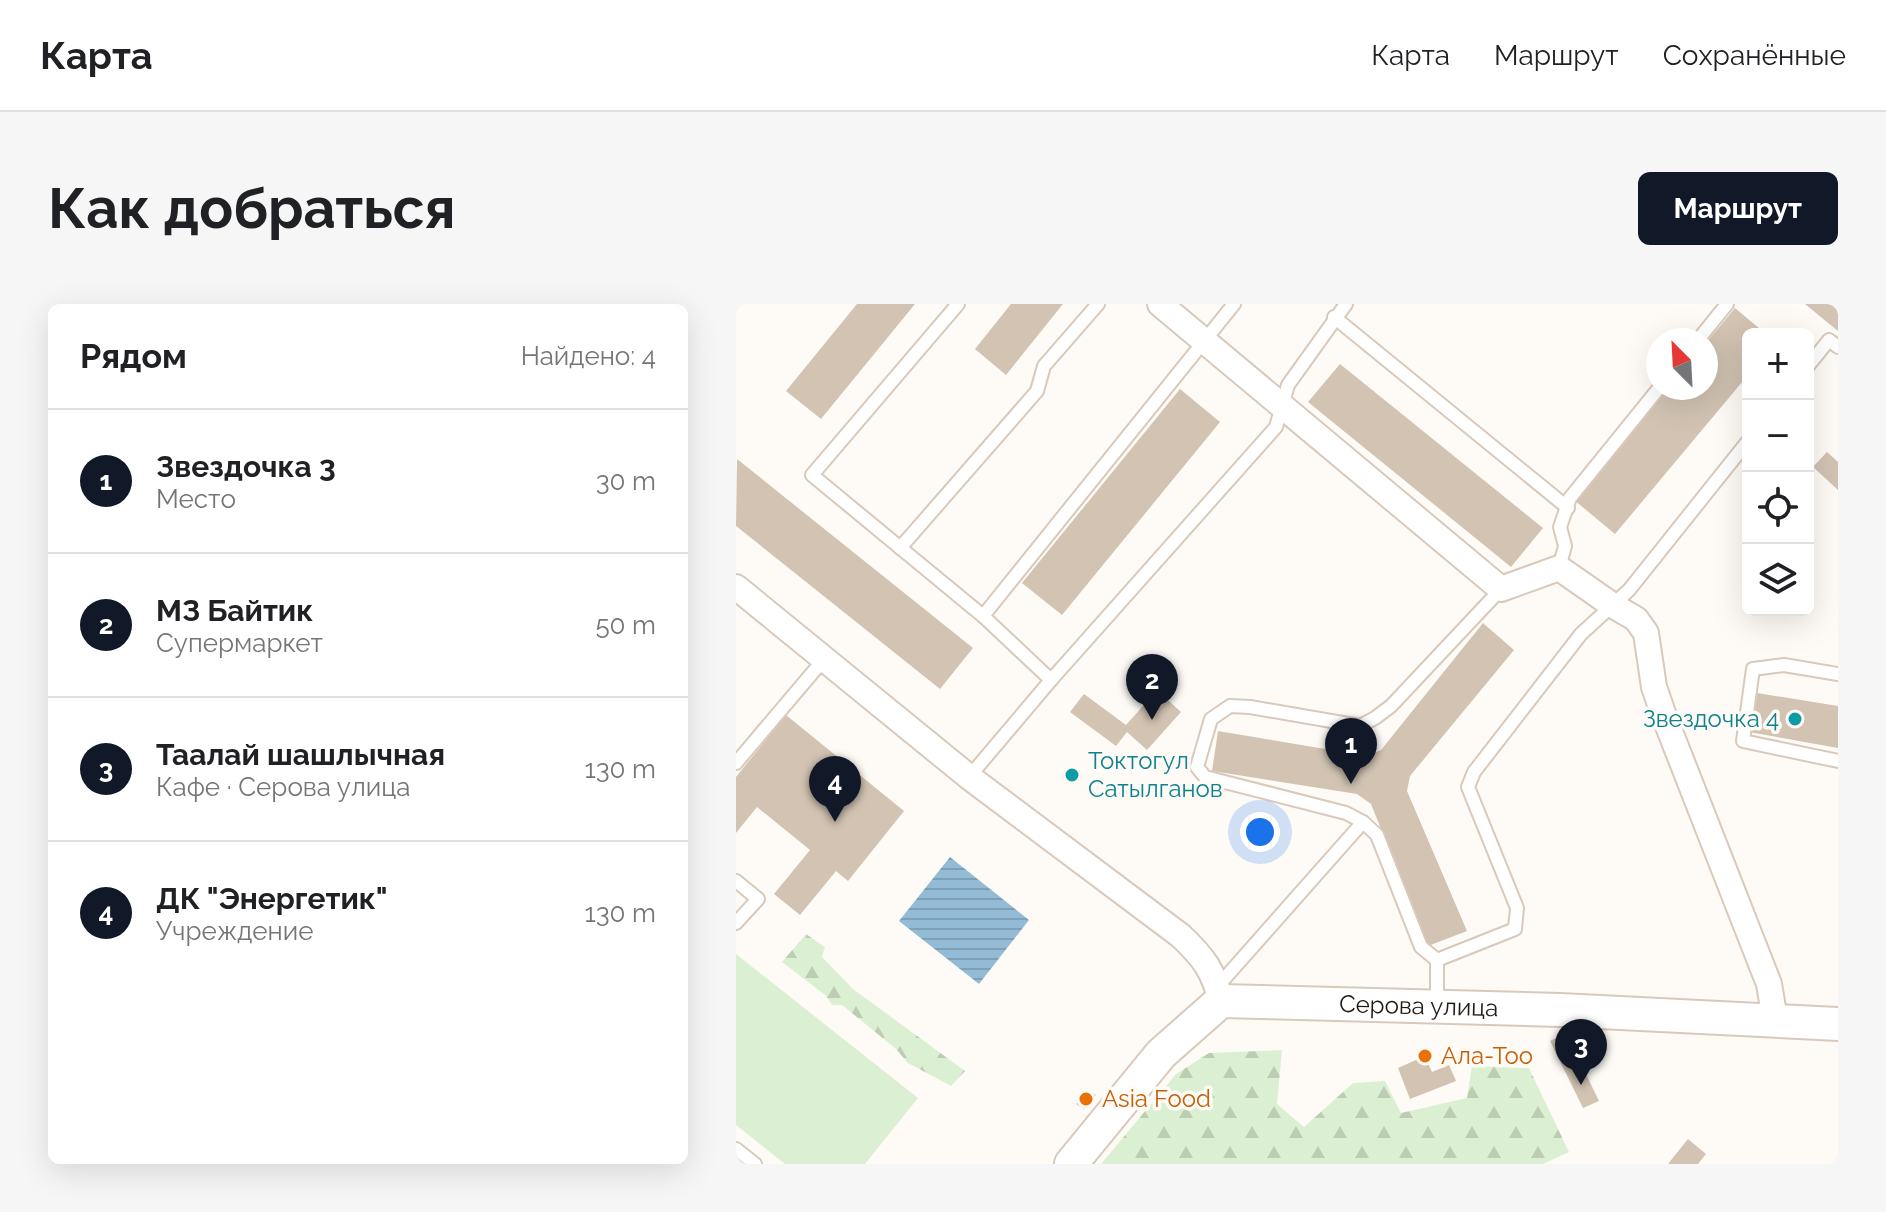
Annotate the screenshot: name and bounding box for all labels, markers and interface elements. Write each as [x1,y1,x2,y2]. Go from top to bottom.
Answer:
text: Карта [40,33,153,78]
text: Карта [1371,39,1450,72]
text: Маршрут [1494,39,1619,72]
text: Сохранённые [1663,39,1846,72]
button: Маршрут [1638,172,1838,245]
text: Как добраться [48,175,455,241]
north arrow [1646,328,1718,400]
map controls [1742,328,1814,616]
button: + [1742,328,1814,400]
text: Рядом [80,336,187,376]
text: Найдено: 4 [521,341,656,371]
button: − [1742,400,1814,472]
text: Звездочка 3 [156,449,336,484]
text: 1 [100,466,112,496]
text: 30 m [596,466,656,496]
button: locate [1742,472,1814,544]
text: Место [156,484,236,514]
button: layers [1742,544,1814,616]
text: МЗ Байтик [156,593,313,628]
text: 2 [99,610,113,640]
text: 50 m [595,610,656,640]
text: Супермаркет [156,628,323,658]
pin: 2 [1126,654,1178,720]
place label: Звездочка 4 [1643,704,1779,733]
marker: Звездочка 4 [1786,710,1804,728]
pin: 1 [1325,718,1377,784]
text: Таалай шашлычная [156,737,445,772]
place label: Токтогул Сатылганов [1088,746,1223,803]
text: 3 [99,754,113,784]
text: 130 m [585,754,656,784]
pin: 4 [809,756,861,822]
marker: Токтогул Сатылганов [1063,766,1081,784]
text: Кафе · Серова улица [156,772,410,802]
your location [1240,812,1280,852]
text: ДК "Энергетик" [156,881,388,916]
text: 4 [99,898,113,928]
text: 130 m [585,898,656,928]
text: Учреждение [156,916,313,946]
street label: Серова улица [1339,989,1499,1022]
pin: 3 [1555,1019,1607,1085]
place label: Ала-Тоо [1441,1041,1533,1070]
marker: Ала-Тоо [1416,1047,1434,1065]
place label: Asia Food [1102,1084,1211,1113]
marker: Asia Food [1077,1090,1095,1108]

